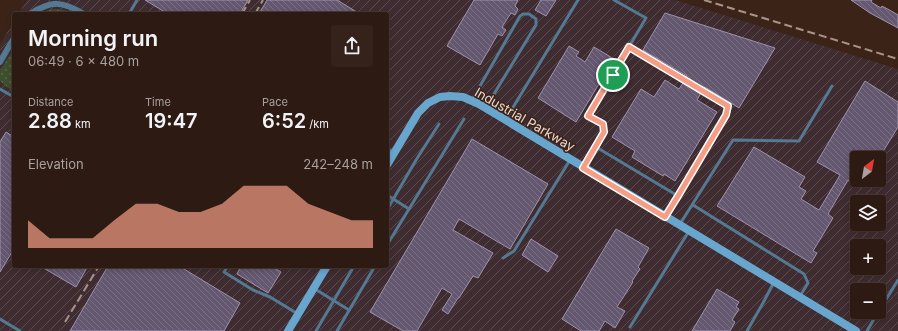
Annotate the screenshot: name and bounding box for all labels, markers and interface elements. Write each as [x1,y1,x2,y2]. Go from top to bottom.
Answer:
text: Morning run [28,25,158,51]
button: share [331,25,373,67]
text: 06:49 · 6 × 480 m [28,53,139,69]
pin [596,58,630,92]
icon: arrive [602,64,624,86]
street label: Industrial Parkway [472,84,578,154]
text: Distance [28,95,73,109]
text: Time [145,95,171,109]
text: Pace [262,95,288,109]
text: 2.88 [28,109,72,133]
text: 19:47 [145,109,197,133]
text: 6:52 [262,109,306,133]
text: km [72,117,91,131]
text: /km [306,117,329,131]
north arrow [850,151,886,187]
map controls [850,151,886,319]
text: Elevation [28,156,84,172]
text: 242–248 m [303,156,373,172]
button: layers [850,195,886,231]
button: + [850,239,886,275]
button: − [850,283,886,319]

